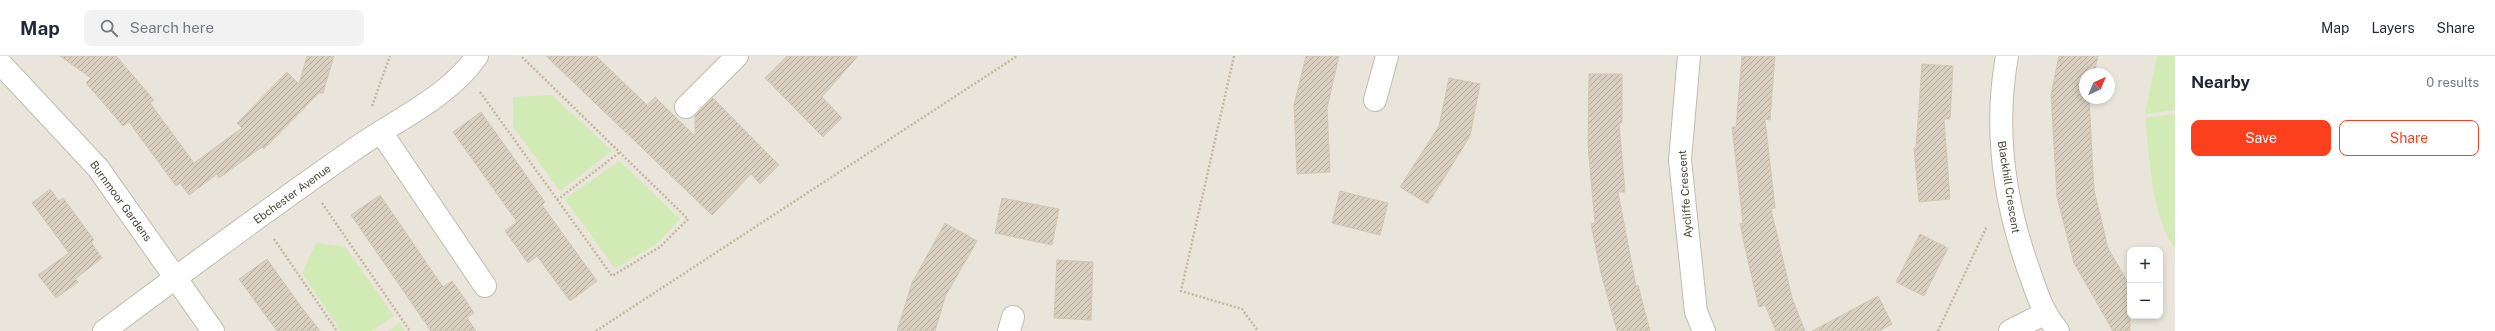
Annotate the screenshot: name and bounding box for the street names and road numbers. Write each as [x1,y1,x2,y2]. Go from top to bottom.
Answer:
street label: Blackhill Crescent [1996,140,2022,234]
street label: Aycliffe Crescent [1676,150,1694,238]
street label: Burnmoor Gardens [88,158,154,244]
street label: Ebchester Avenue [251,162,333,226]

